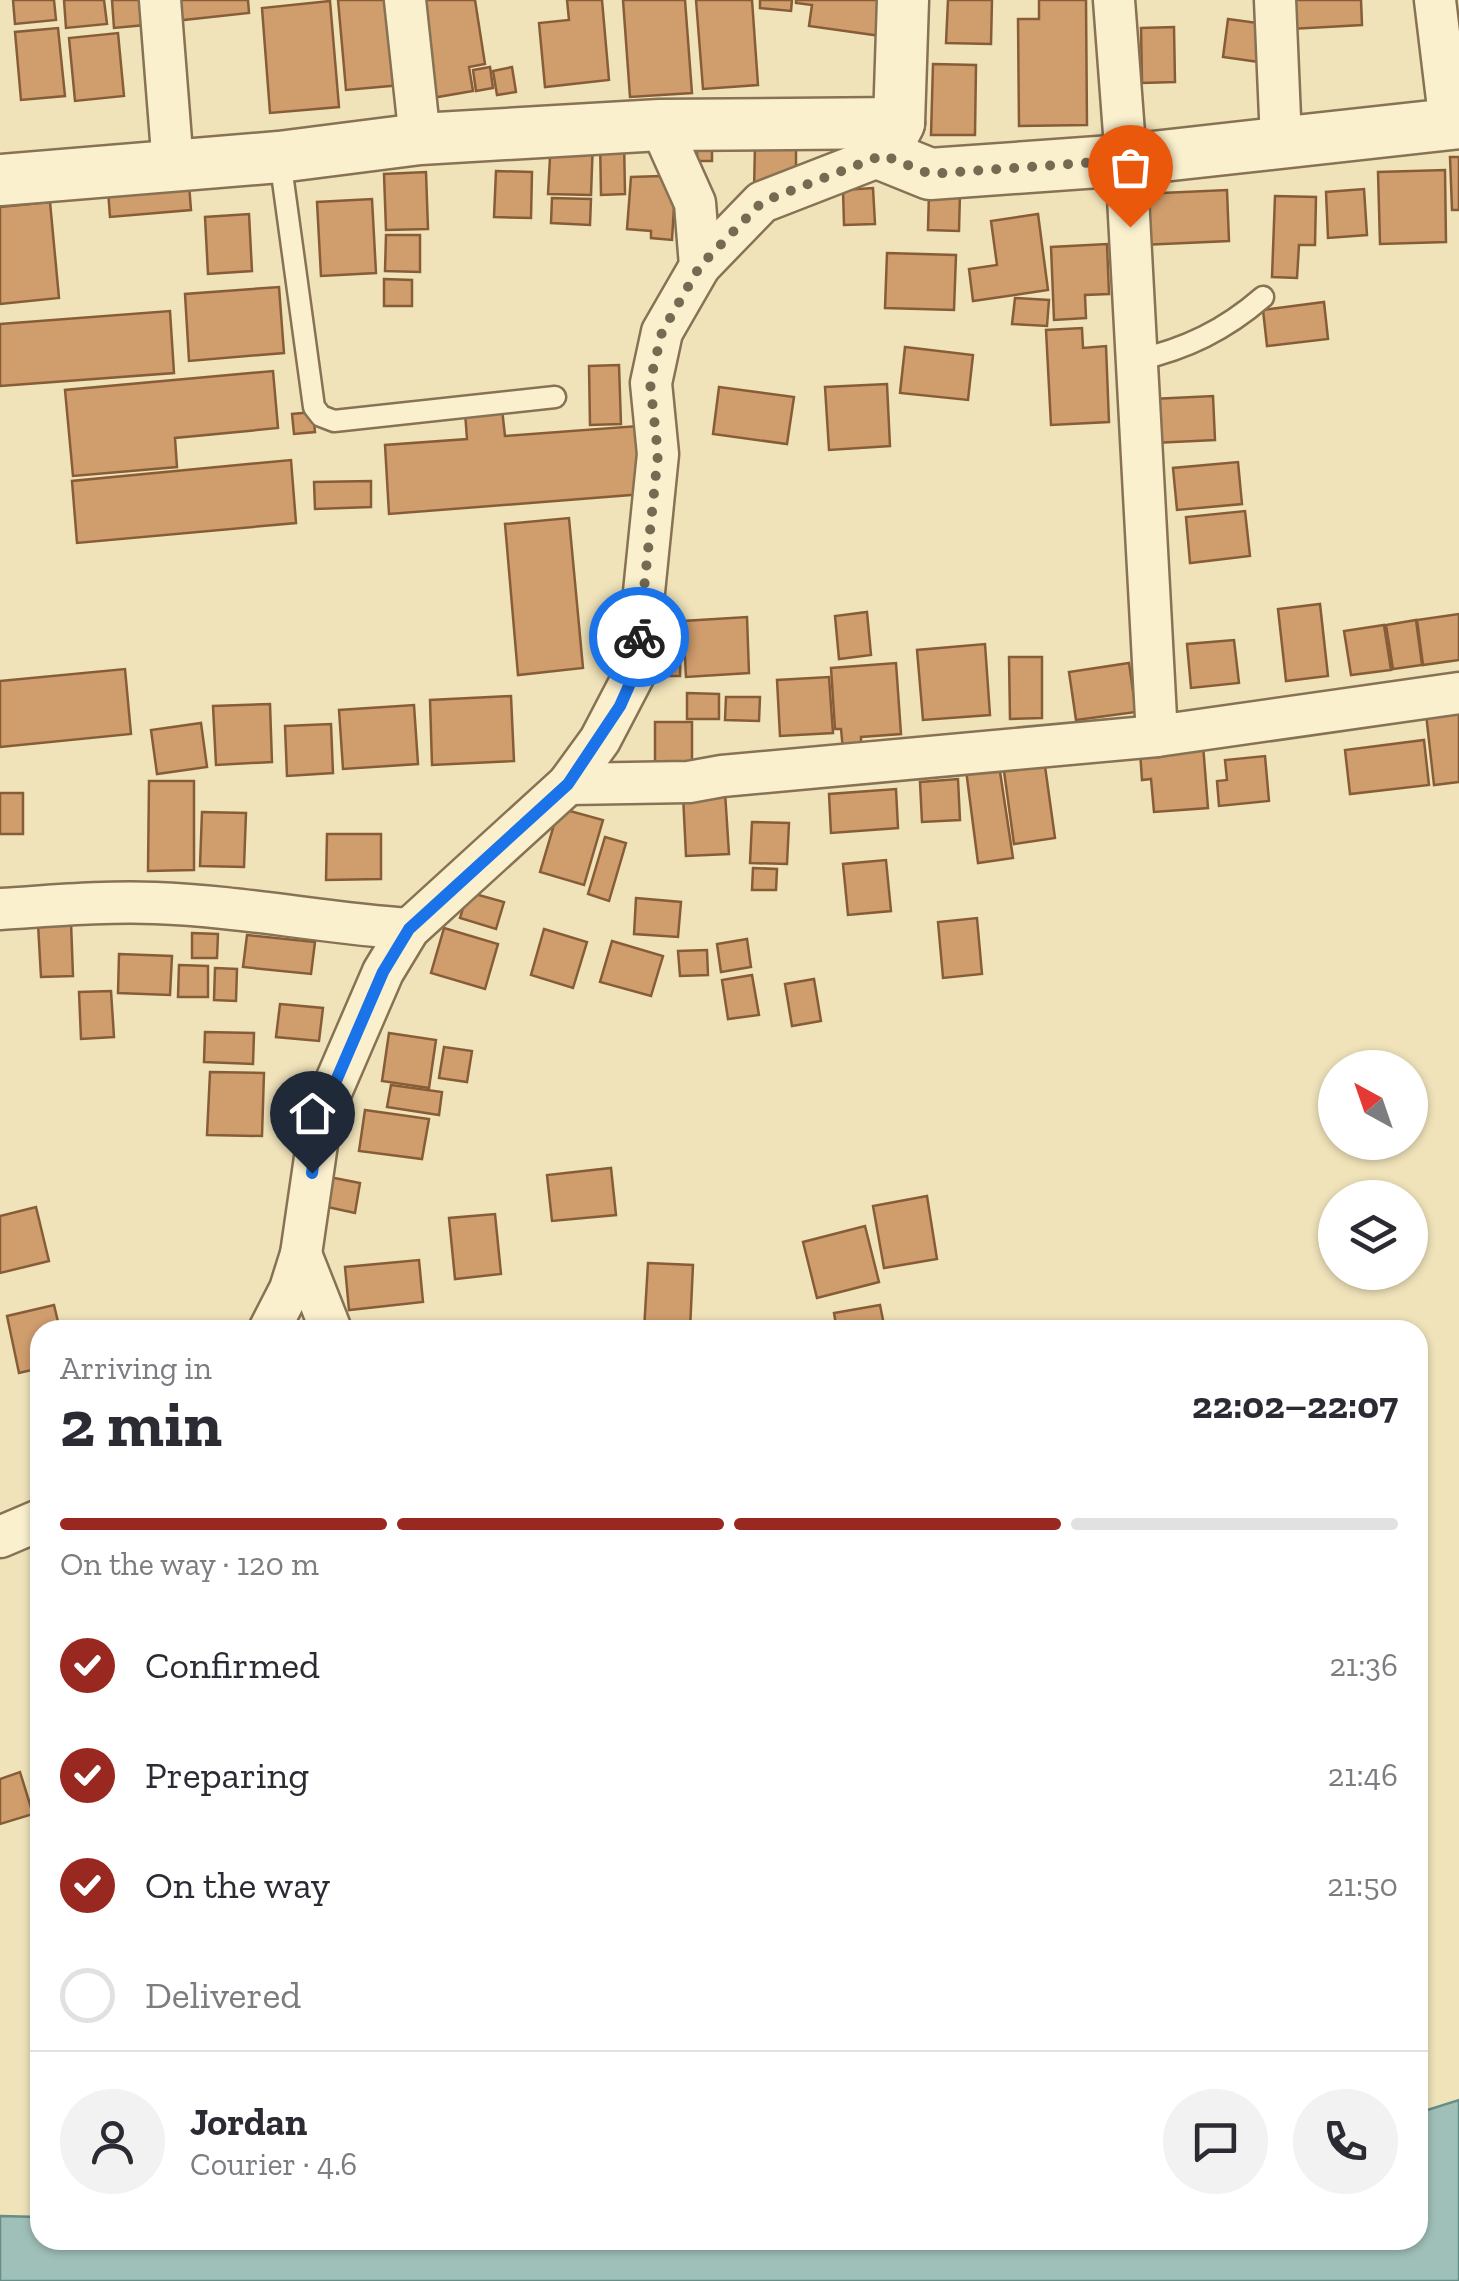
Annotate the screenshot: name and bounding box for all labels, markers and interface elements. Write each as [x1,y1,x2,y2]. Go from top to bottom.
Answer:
pin [1088,125,1173,228]
icon: bag [1103,140,1158,195]
courier [589,587,689,687]
icon: bike [612,610,667,665]
north arrow [1318,1050,1428,1160]
map controls [1318,1050,1428,1290]
pin [270,1071,355,1174]
icon: home [285,1086,340,1141]
button: layers [1318,1180,1428,1290]
text: Arriving in [60,1349,212,1387]
text: 22:02–22:07 [1192,1382,1398,1428]
text: 2 min [60,1385,222,1463]
text: On the way · 120 m [60,1545,319,1583]
icon: check [60,1638,115,1693]
text: Confirmed [145,1642,320,1688]
text: 21:36 [1329,1646,1398,1684]
icon: check [60,1748,115,1803]
text: Preparing [145,1752,309,1798]
text: 21:46 [1328,1756,1398,1794]
icon: check [60,1858,115,1913]
text: On the way [145,1862,330,1908]
text: 21:50 [1327,1866,1398,1904]
text: Delivered [145,1972,301,2018]
button: person [60,2089,165,2194]
button: chat [1163,2089,1268,2194]
button: phone [1293,2089,1398,2194]
text: Jordan [190,2099,307,2145]
text: Courier · 4.6 [190,2145,357,2183]

